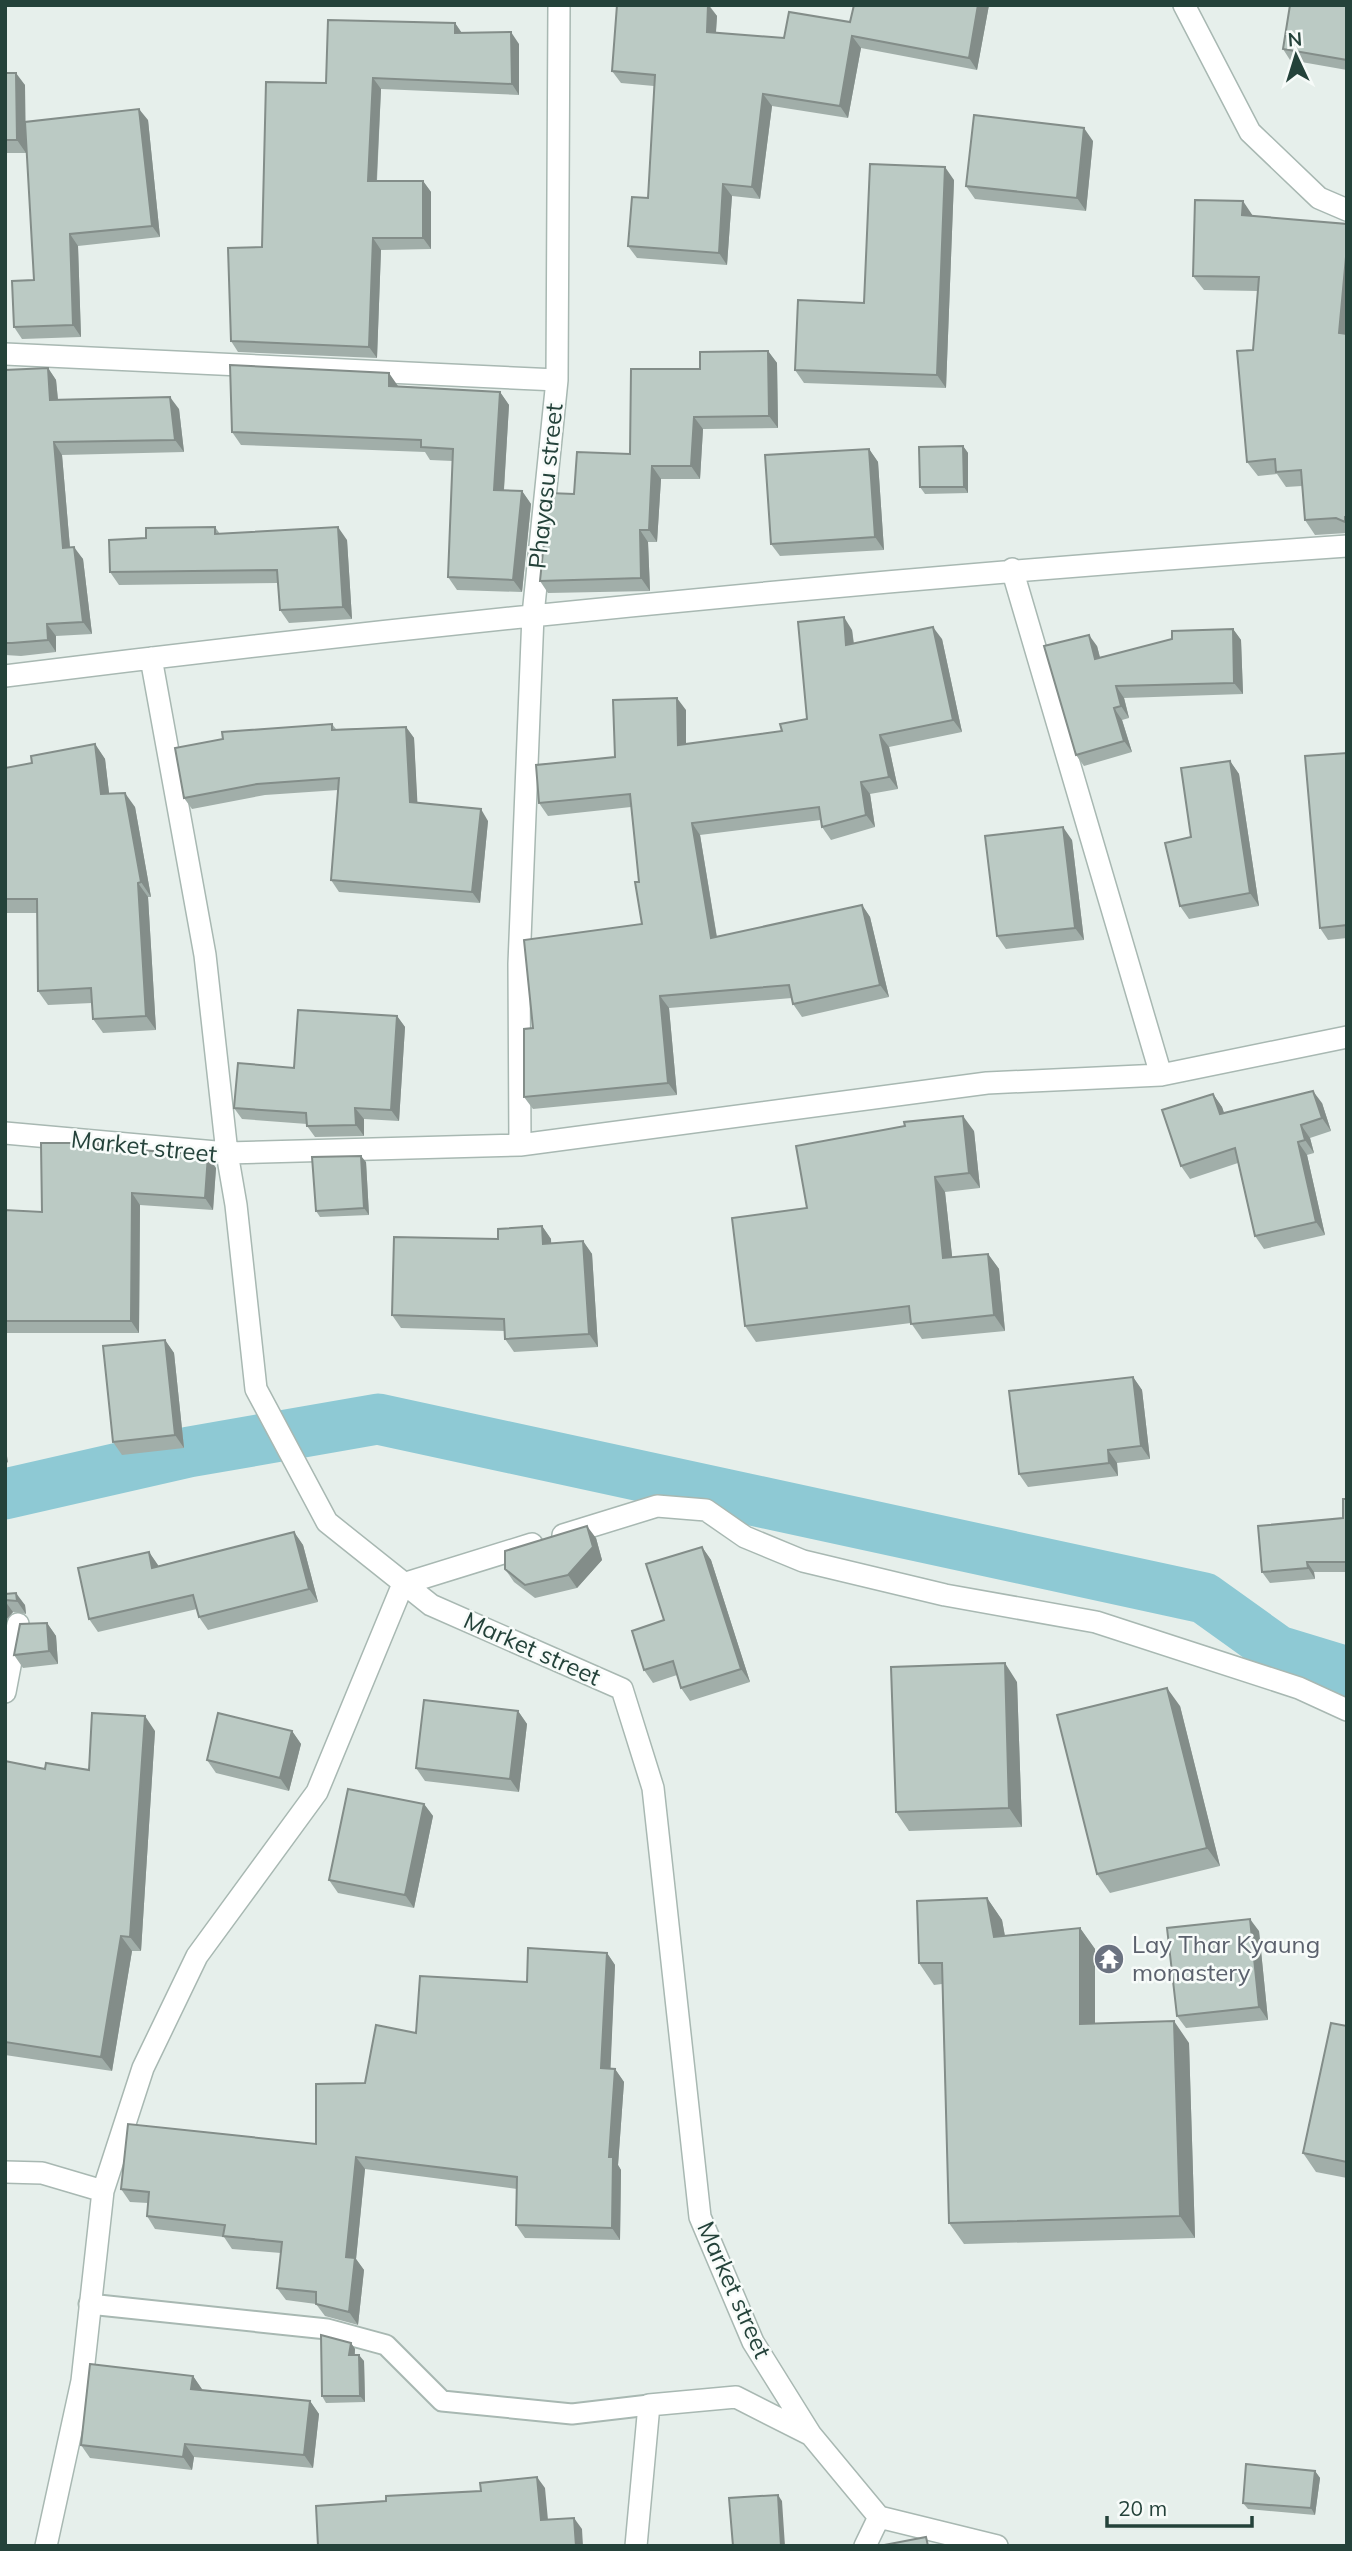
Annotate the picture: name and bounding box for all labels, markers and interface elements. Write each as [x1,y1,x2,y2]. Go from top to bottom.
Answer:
north arrow [1261,21,1331,91]
text: N [1287,27,1303,52]
street label: Phayasu street [521,402,569,570]
street label: Market street [70,1123,219,1169]
street label: Market street [459,1605,606,1692]
place label: Lay Thar Kyaung monastery [1132,1929,1320,1987]
temple icon: Lay Thar Kyaung monastery [1092,1942,1126,1976]
street label: Market street [691,2216,778,2363]
scale bar [1107,2484,1252,2528]
text: 20 m [1118,2495,1167,2521]

